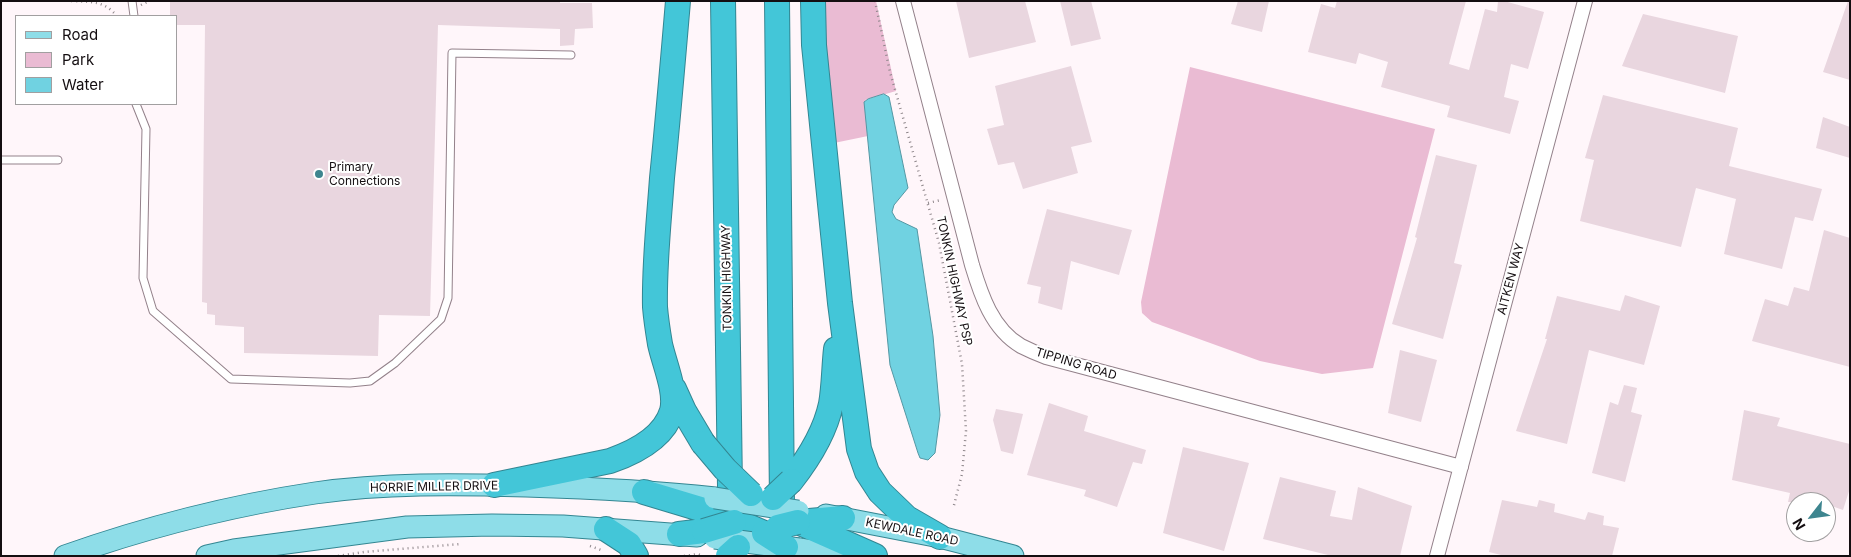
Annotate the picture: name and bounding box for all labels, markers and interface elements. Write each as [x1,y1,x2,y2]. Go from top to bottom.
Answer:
legend [15,15,178,105]
text: Road [62,25,98,44]
text: Park [62,50,94,69]
text: Water [62,75,104,94]
place label: Primary Connections [329,160,400,188]
marker: Primary Connections [313,168,325,180]
street label: TONKIN HIGHWAY PSP [933,215,975,347]
street label: TONKIN HIGHWAY [719,225,735,331]
street label: AITKEN WAY [1495,242,1527,316]
street label: TIPPING ROAD [1034,345,1118,383]
street label: HORRIE MILLER DRIVE [370,479,498,495]
north arrow [1786,492,1836,542]
street label: KEWDALE ROAD [864,515,960,549]
text: N [1788,515,1808,533]

